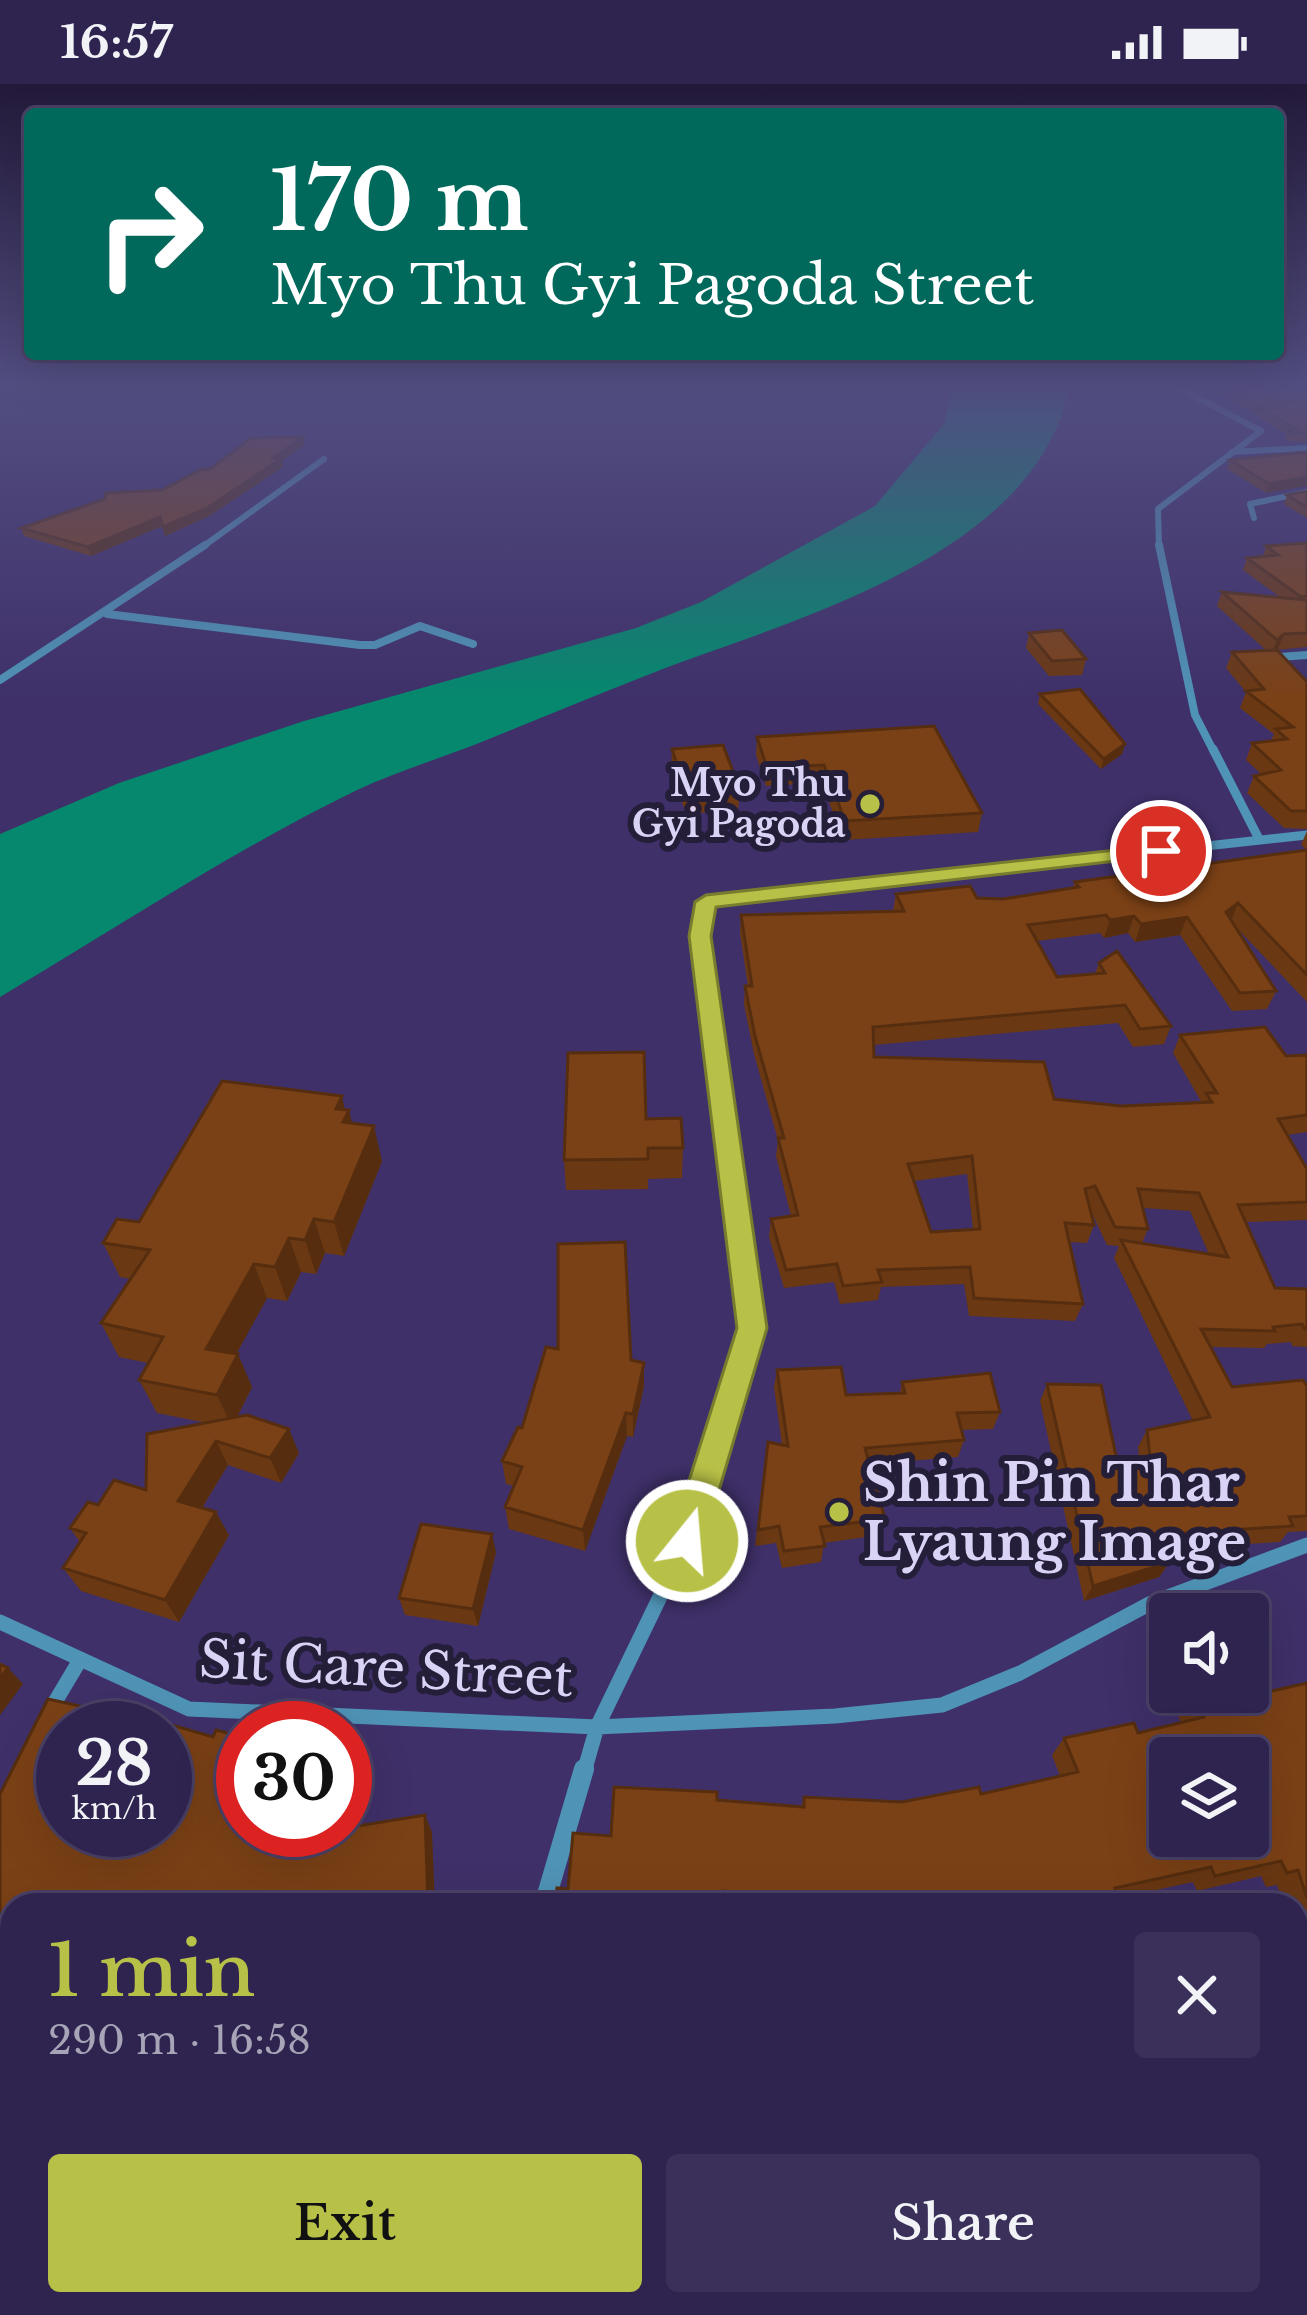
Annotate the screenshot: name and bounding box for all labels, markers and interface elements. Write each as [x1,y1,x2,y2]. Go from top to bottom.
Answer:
text: 16:57 [60,14,173,70]
text: 170 m [270,149,529,253]
icon: right [72,156,228,312]
text: Myo Thu Gyi Pagoda Street [270,252,1034,319]
place label: Myo Thu Gyi Pagoda [632,761,846,847]
marker: Myo Thu Gyi Pagoda [857,791,883,817]
pin [1110,800,1212,902]
icon: arrive [1128,818,1194,884]
place label: Shin Pin Thar Lyaung Image [863,1452,1246,1574]
position arrow [624,1478,750,1604]
marker: Shin Pin Thar Lyaung Image [826,1499,852,1525]
map controls [1149,1593,1269,1857]
button: sound [1149,1593,1269,1713]
street label: Sit Care Street [197,1628,575,1710]
speed limit sign: 30 [216,1701,372,1857]
text: 28 [75,1727,153,1801]
button: layers [1149,1737,1269,1857]
text: km/h [71,1790,157,1827]
text: 1 min [48,1926,255,2015]
button: close [1134,1932,1260,2058]
text: 290 m · 16:58 [48,2016,311,2065]
button: Exit [48,2154,642,2292]
button: Share [666,2154,1260,2292]

